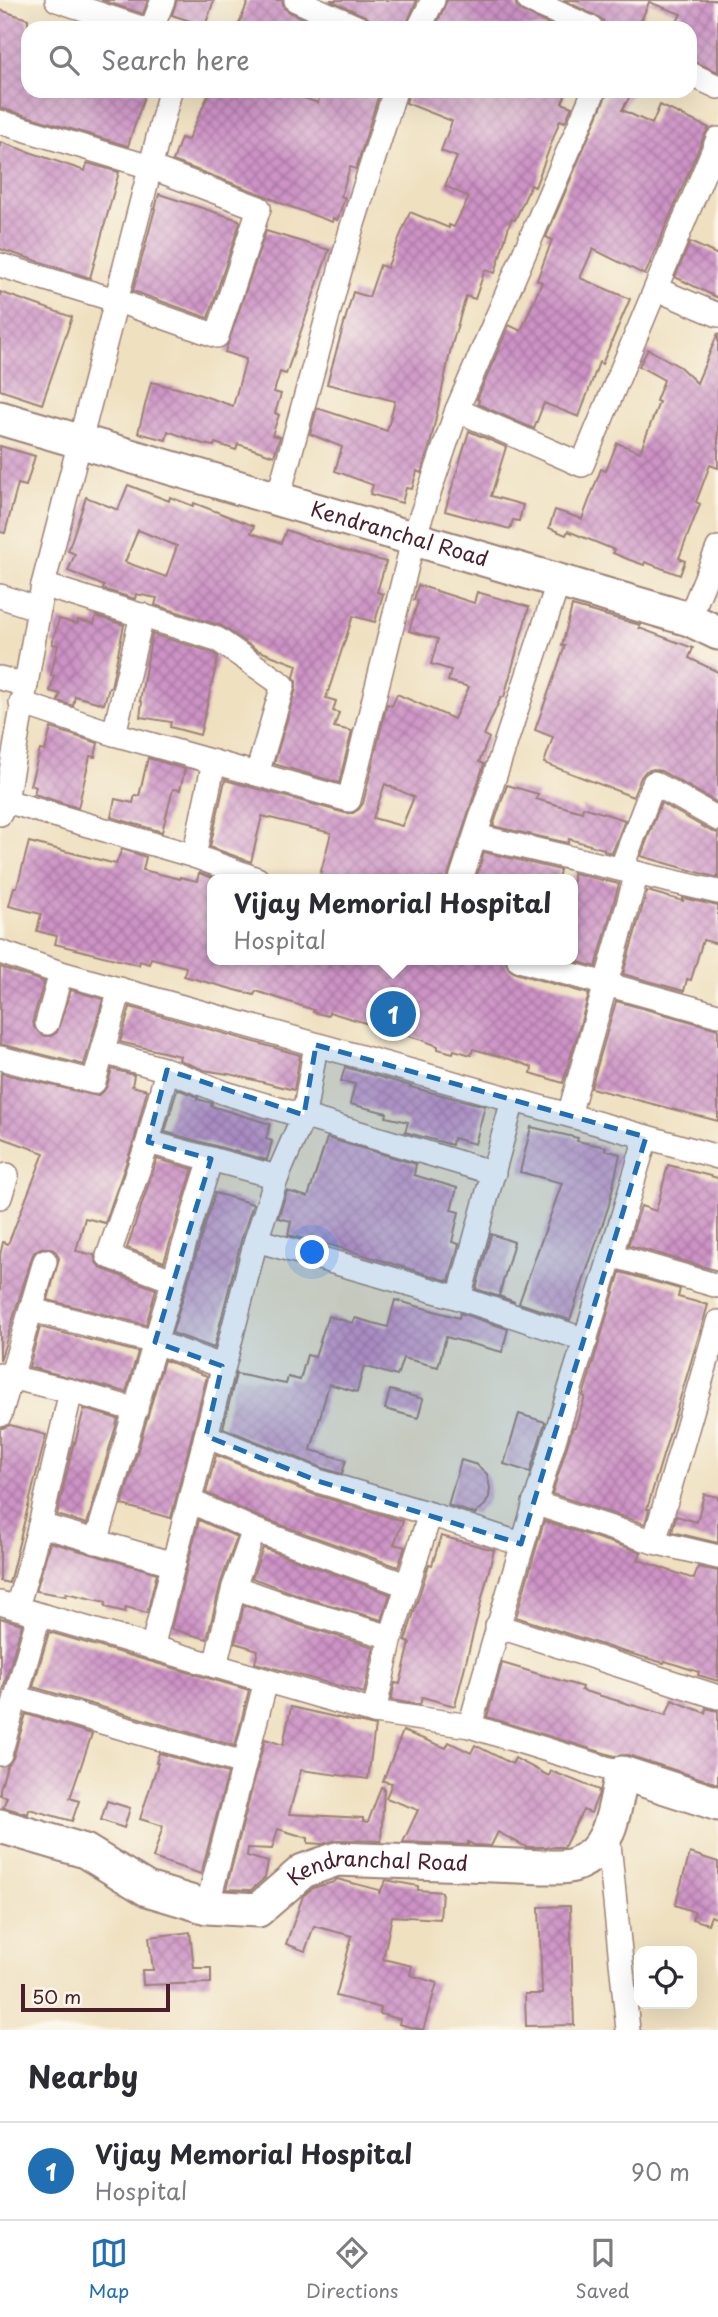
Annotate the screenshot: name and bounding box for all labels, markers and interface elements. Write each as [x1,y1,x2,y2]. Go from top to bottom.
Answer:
search box [21,21,697,98]
text: Search here [101,40,250,79]
icon: search [45,41,83,79]
street label: Kendranchal Road [307,492,492,574]
popup [207,874,578,965]
text: Vijay Memorial Hospital [234,883,551,922]
text: Hospital [234,922,326,957]
pin: 1 [370,988,416,1040]
your location [295,1235,329,1269]
street label: Kendranchal Road [279,1841,469,1892]
map controls [634,1946,697,2009]
button: locate [634,1946,697,2009]
scale bar [21,1981,170,2013]
text: 50 m [32,1982,81,2010]
text: Nearby [28,2053,138,2098]
text: Vijay Memorial Hospital [95,2134,412,2173]
text: 1 [46,2154,57,2189]
text: 90 m [631,2154,690,2189]
text: Hospital [95,2173,187,2208]
tab: Map [89,2234,129,2304]
tab: Directions [306,2234,399,2304]
tab: Saved [576,2234,629,2304]

